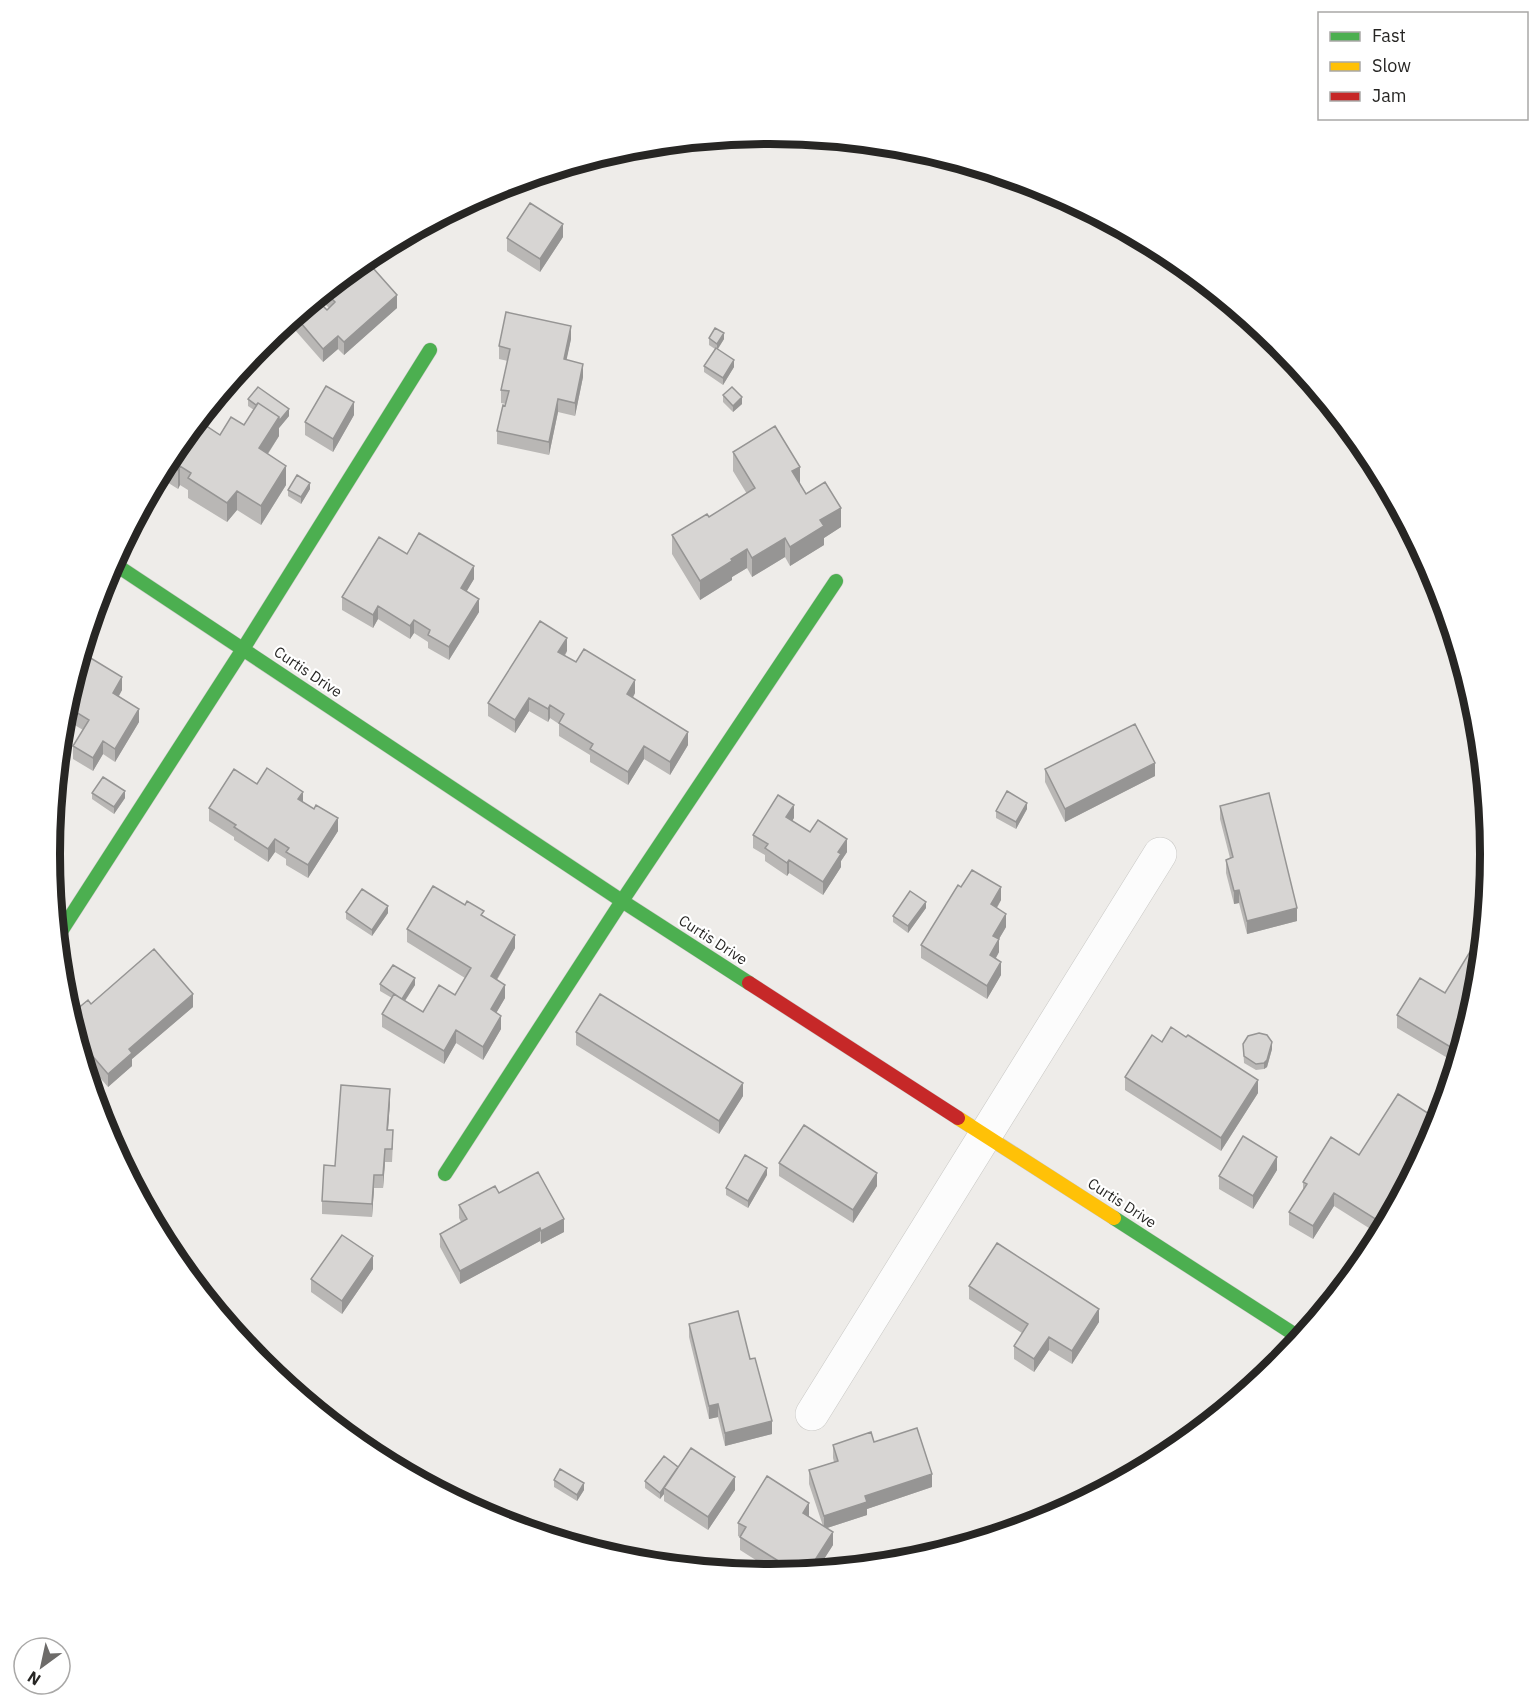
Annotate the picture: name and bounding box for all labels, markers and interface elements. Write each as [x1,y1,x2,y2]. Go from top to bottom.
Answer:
legend [1318,12,1528,120]
text: Fast [1372,24,1406,47]
text: Slow [1372,54,1411,77]
text: Jam [1372,84,1407,107]
street label: Curtis Drive [271,642,346,701]
street label: Curtis Drive [675,910,751,969]
street label: Curtis Drive [1084,1173,1160,1232]
north arrow [12,1636,72,1696]
text: N [24,1667,44,1690]

